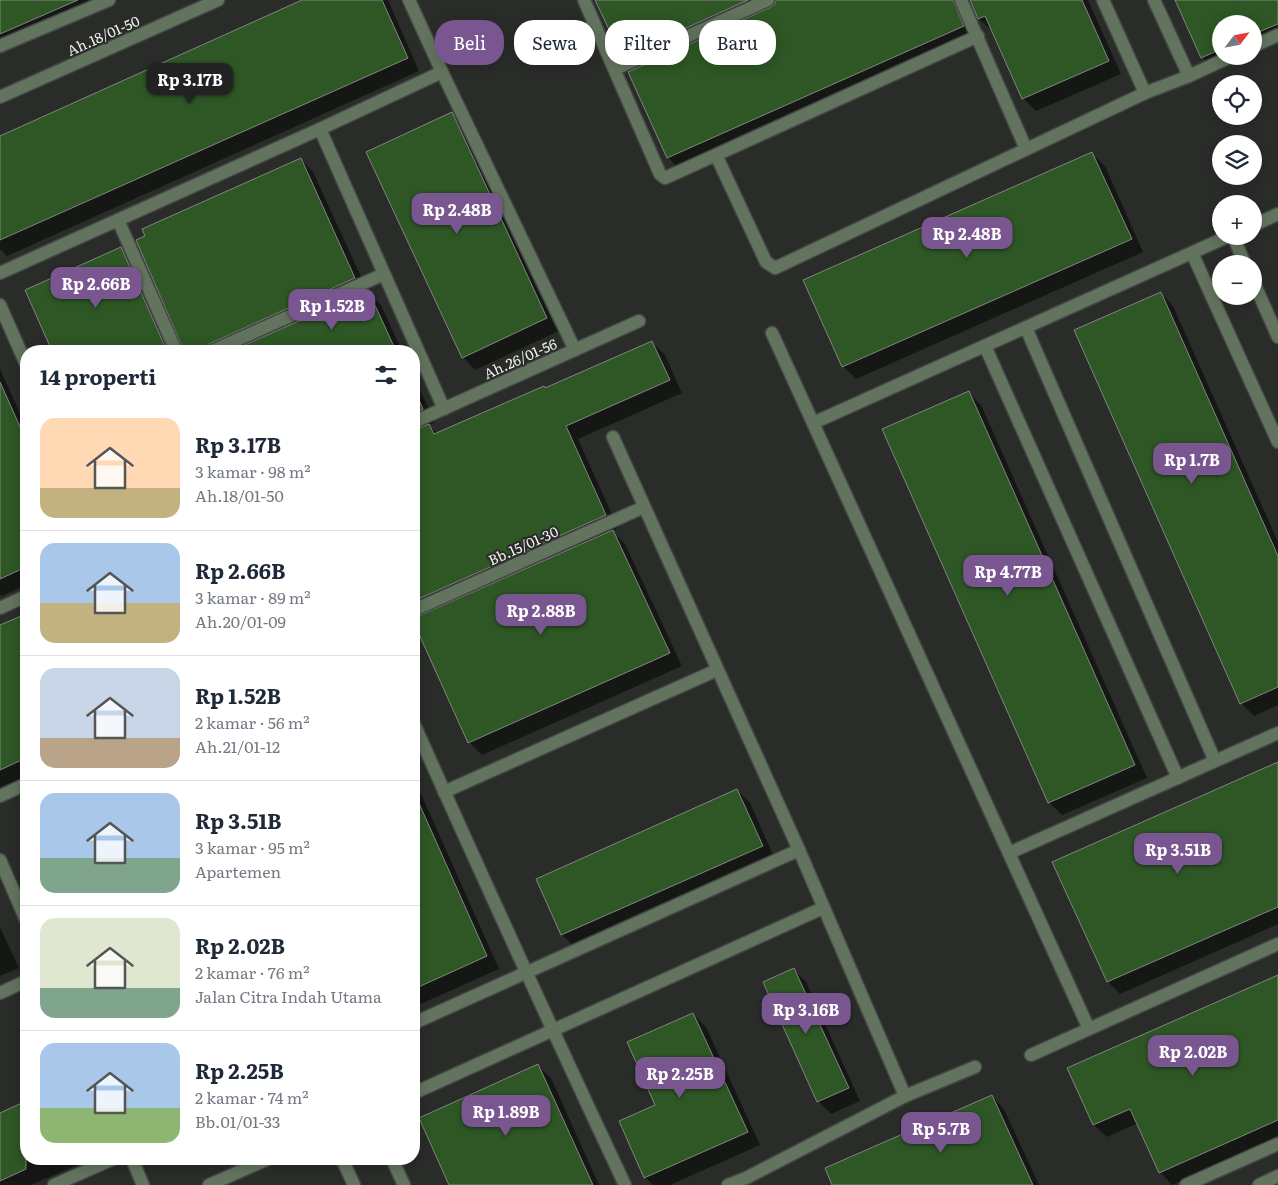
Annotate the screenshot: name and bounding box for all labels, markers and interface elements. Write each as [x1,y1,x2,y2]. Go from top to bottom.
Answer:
street label: Ah.18/01-50 [63,10,143,60]
north arrow [1212,15,1262,65]
map controls [1212,15,1262,305]
chip: Beli [435,20,504,65]
chip: Sewa [514,20,595,65]
chip: Filter [605,20,689,65]
chip: Baru [699,20,776,65]
pin: Rp 3.17B [138,62,242,105]
text: Rp 3.17B [157,67,223,91]
button: locate [1212,75,1262,125]
button: layers [1212,135,1262,185]
pin: Rp 2.48B [405,192,509,235]
button: + [1212,195,1262,245]
text: Rp 2.48B [423,197,491,221]
pin: Rp 2.48B [915,216,1019,259]
text: Rp 2.48B [933,221,1001,245]
button: − [1212,255,1262,305]
pin: Rp 2.66B [44,266,148,309]
text: Rp 2.66B [61,271,131,295]
pin: Rp 1.52B [280,288,384,331]
text: Rp 1.52B [299,293,365,317]
street label: Ah.26/01-56 [480,333,560,383]
text: 14 properti [40,360,156,391]
icon: filters [372,361,400,389]
text: Rp 3.17B [195,428,281,459]
icon: home [80,438,140,498]
pin: Rp 1.7B [1146,442,1238,485]
text: Rp 1.7B [1164,447,1220,471]
text: 3 kamar · 98 m² [195,459,311,483]
text: Ah.18/01-50 [195,483,284,507]
street label: Bb.15/01-30 [485,521,561,569]
text: Rp 2.66B [195,554,286,585]
pin: Rp 4.77B [956,554,1060,597]
text: Rp 4.77B [974,559,1042,583]
icon: home [80,563,140,623]
text: 3 kamar · 89 m² [195,585,311,609]
pin: Rp 2.88B [489,594,593,636]
text: Rp 2.88B [506,598,576,622]
text: Ah.20/01-09 [195,609,286,633]
text: Rp 1.52B [195,679,281,710]
icon: home [80,688,140,748]
text: 2 kamar · 56 m² [195,710,310,734]
text: Ah.21/01-12 [195,734,280,758]
text: Rp 3.51B [195,804,282,835]
icon: home [80,813,140,873]
pin: Rp 3.51B [1126,832,1230,875]
text: 3 kamar · 95 m² [195,835,310,859]
text: Rp 3.51B [1145,837,1211,861]
text: Apartemen [195,859,281,883]
text: Rp 2.02B [195,929,285,960]
icon: home [80,938,140,998]
text: 2 kamar · 76 m² [195,960,310,984]
text: Jalan Citra Indah Utama [195,984,382,1008]
pin: Rp 3.16B [754,992,858,1035]
text: Rp 3.16B [773,997,839,1021]
pin: Rp 2.02B [1141,1034,1245,1077]
text: Rp 2.02B [1159,1039,1227,1063]
text: Rp 2.25B [195,1054,284,1085]
pin: Rp 2.25B [628,1056,732,1099]
text: Rp 2.25B [646,1061,714,1085]
icon: home [80,1063,140,1123]
text: 2 kamar · 74 m² [195,1085,309,1109]
pin: Rp 1.89B [454,1094,558,1137]
text: Rp 1.89B [473,1099,539,1123]
text: Bb.01/01-33 [195,1109,280,1133]
pin: Rp 5.7B [895,1112,987,1154]
text: Rp 5.7B [912,1116,970,1140]

